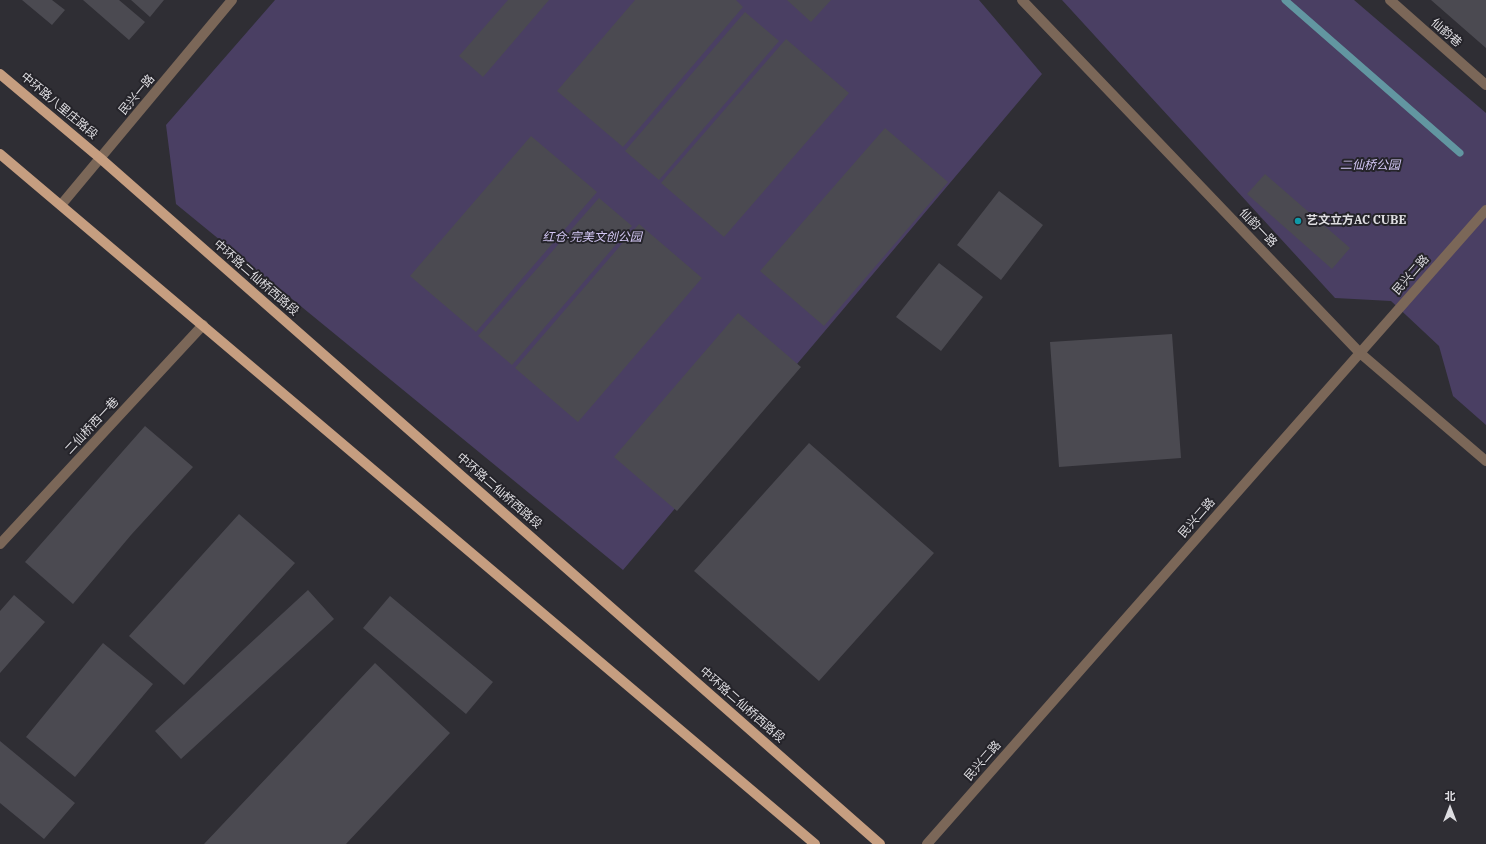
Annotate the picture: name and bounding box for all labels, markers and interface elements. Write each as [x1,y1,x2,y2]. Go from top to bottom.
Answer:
street label: 仙韵巷 [1428,16,1464,50]
street label: 中环路八里庄路段 [18,70,100,142]
street label: 民兴一路 [116,72,158,118]
park label: 二仙桥公园 [1340,159,1400,173]
street label: 仙韵一路 [1236,206,1280,250]
place label: 艺文立方AC CUBE [1306,214,1406,228]
marker: 艺文立方AC CUBE [1293,216,1303,226]
park label: 红仓·完美文创公园 [542,231,642,245]
street label: 中环路二仙桥西路段 [211,237,301,319]
street label: 民兴二路 [1390,252,1432,298]
street label: 二仙桥西一巷 [62,395,122,457]
street label: 中环路二仙桥西路段 [454,450,544,532]
street label: 民兴二路 [1176,495,1218,541]
street label: 中环路二仙桥西路段 [697,664,787,746]
street label: 民兴二路 [962,738,1004,784]
north arrow [1430,788,1470,828]
text: 北 [1445,789,1456,803]

